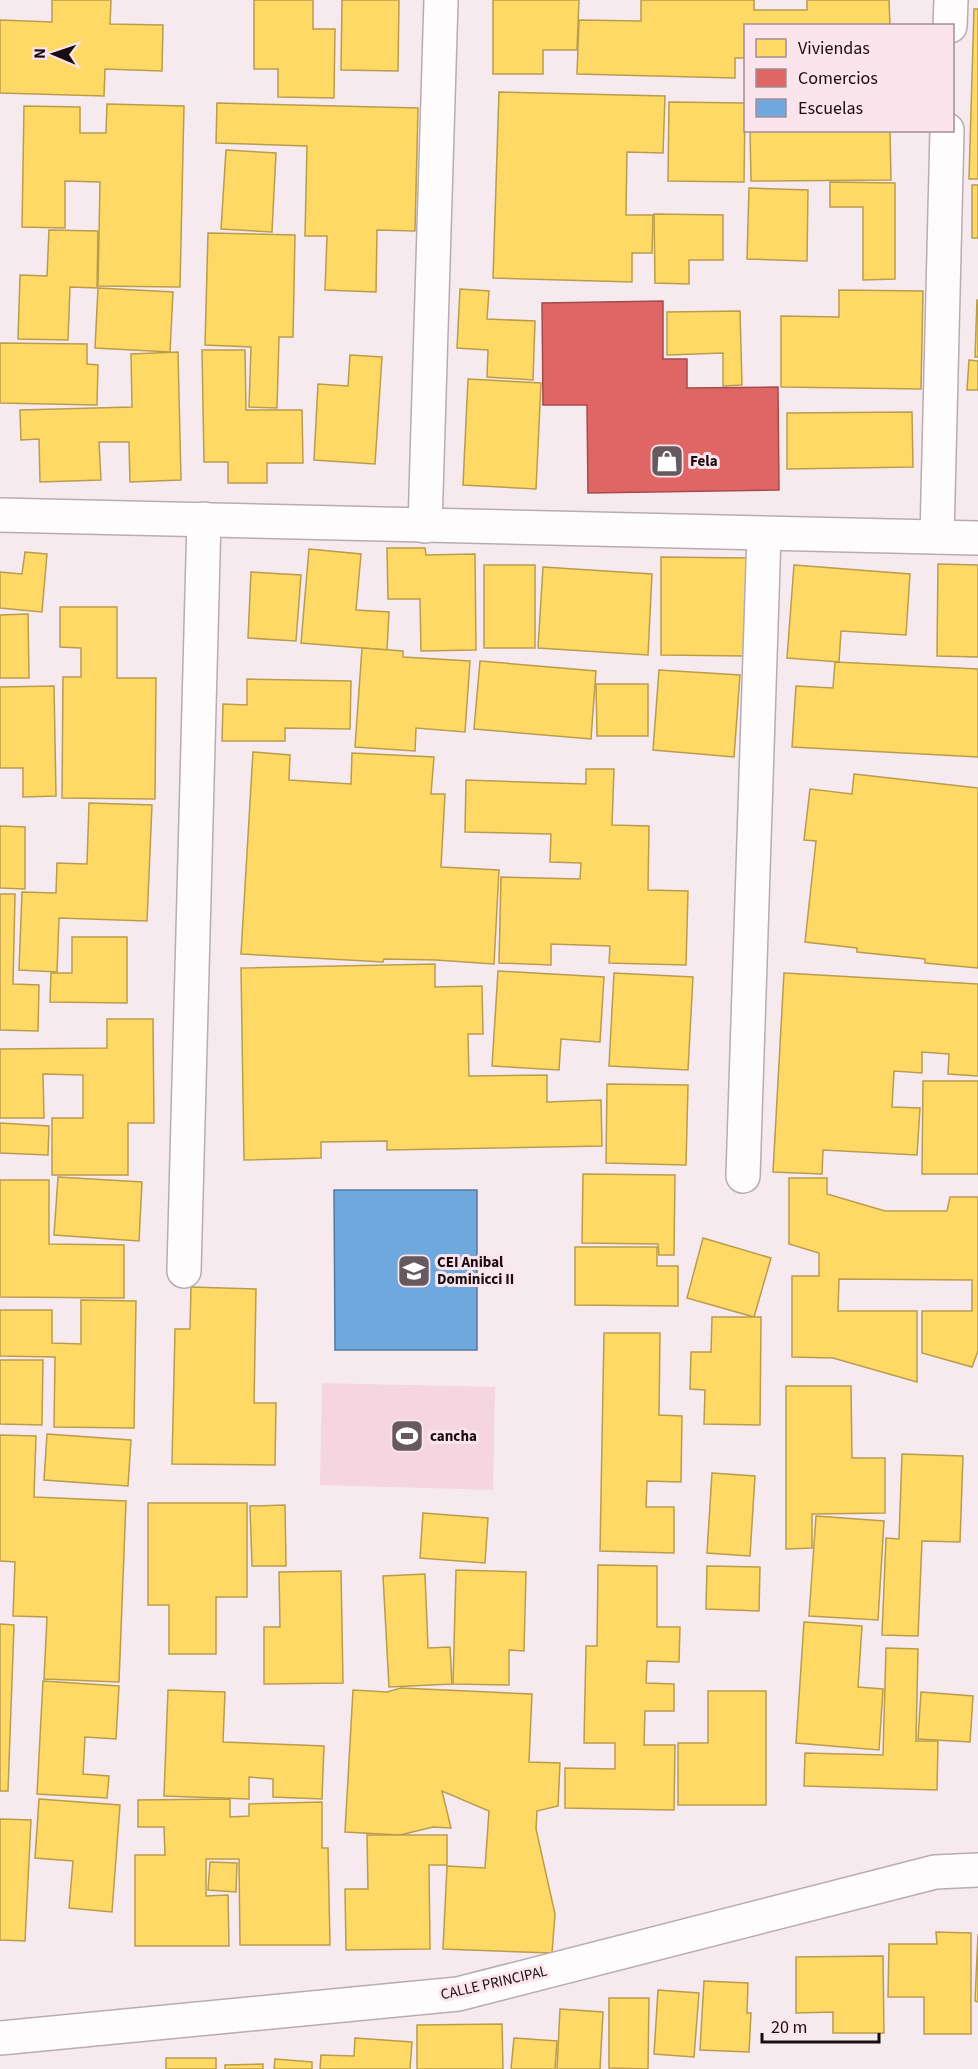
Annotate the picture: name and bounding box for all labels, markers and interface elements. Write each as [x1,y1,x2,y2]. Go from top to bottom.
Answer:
north arrow [24,24,84,84]
legend [744,24,954,132]
text: Viviendas [798,36,870,61]
text: N [29,48,51,59]
text: Comercios [798,66,878,91]
text: Escuelas [798,96,863,121]
shop icon: Fela [649,443,685,479]
place label: Fela [690,451,718,472]
place label: CEI Anibal Dominicci II [437,1252,514,1290]
school or university icon: CEI Anibal Dominicci II [396,1253,432,1289]
sports icon: cancha [389,1418,425,1454]
place label: cancha [430,1426,477,1447]
street label: CALLE PRINCIPAL [439,1961,549,2005]
scale bar [762,2006,879,2044]
text: 20 m [771,2015,807,2040]

